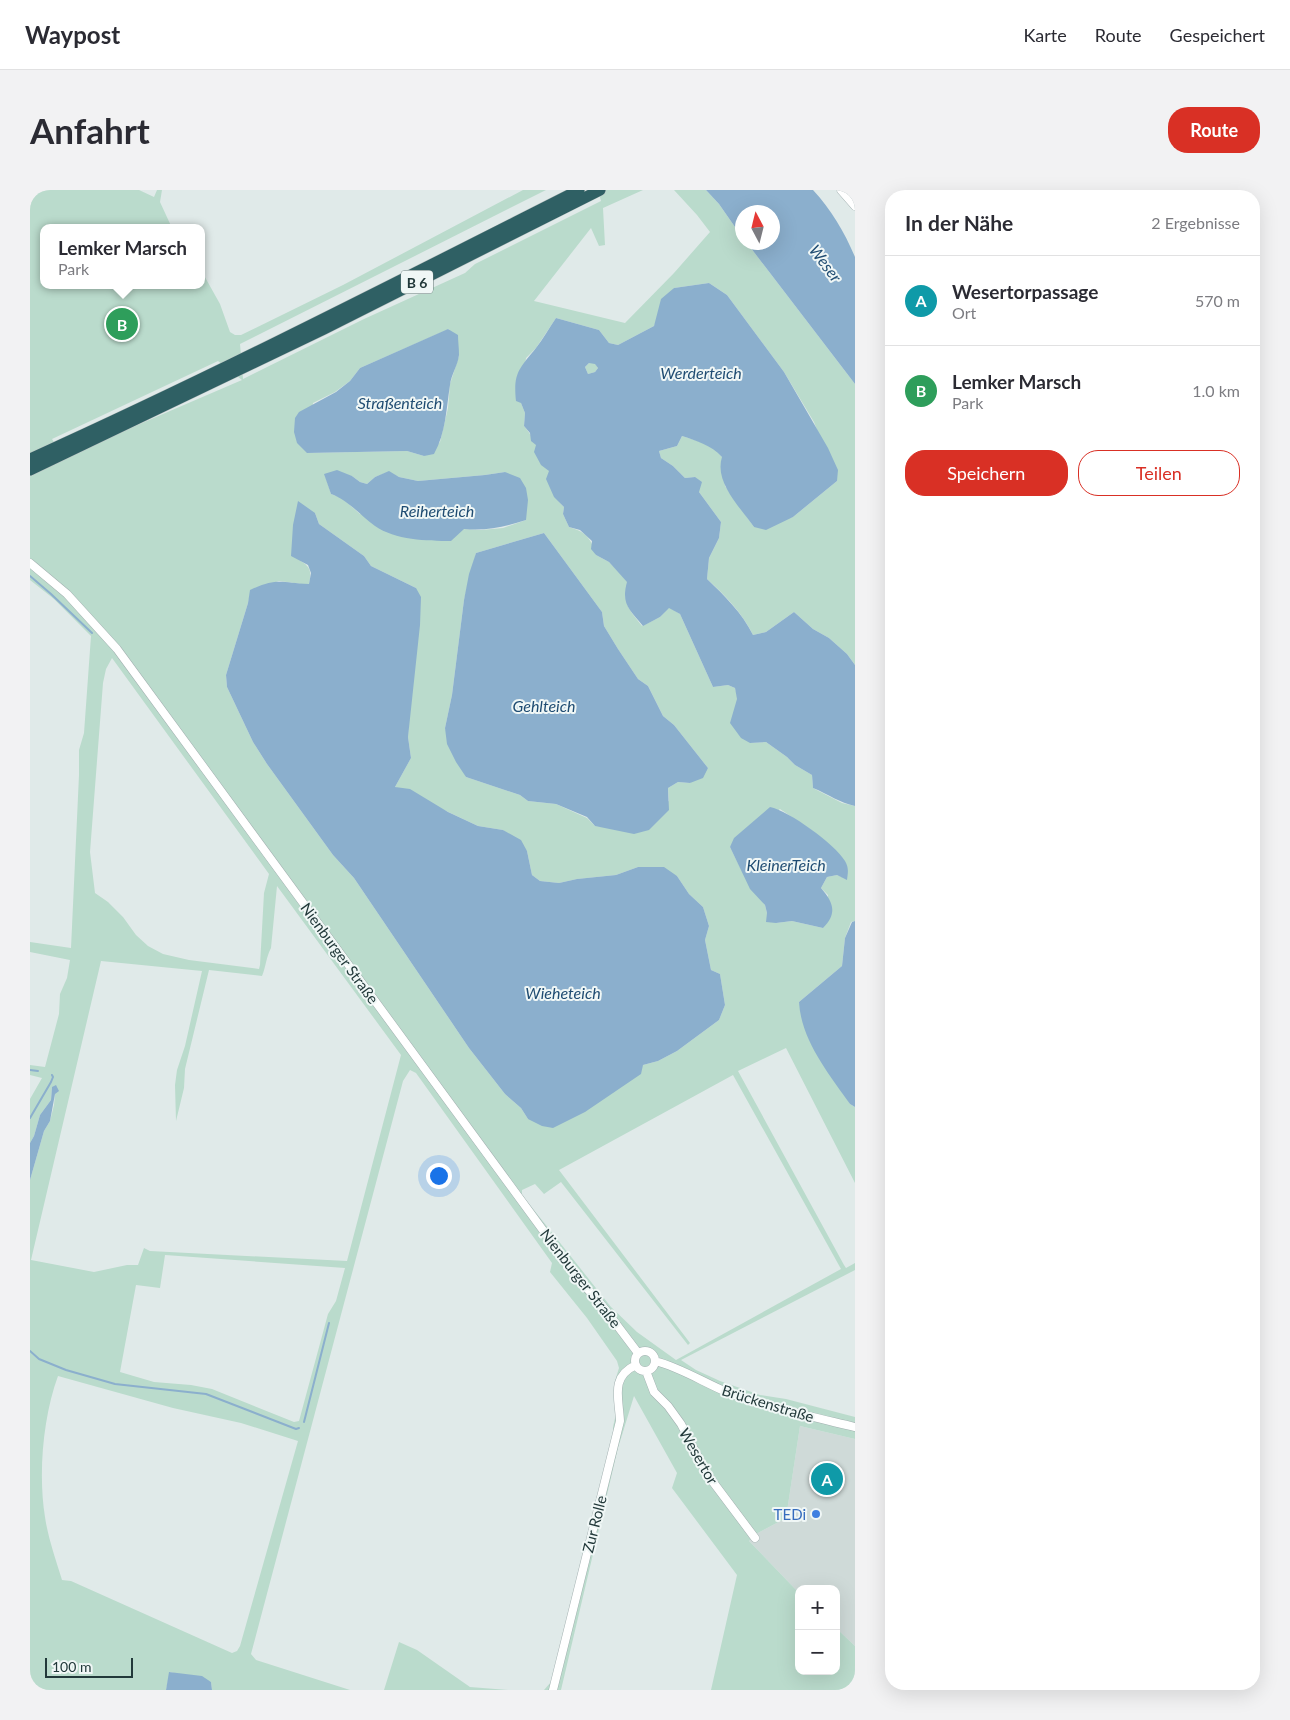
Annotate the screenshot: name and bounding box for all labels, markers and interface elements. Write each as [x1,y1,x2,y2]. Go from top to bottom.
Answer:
text: Waypost [25,20,120,49]
text: Karte [1023,24,1067,46]
text: Route [1095,24,1142,46]
text: Gespeichert [1170,24,1265,46]
button: Route [1168,107,1260,153]
text: Anfahrt [30,109,150,151]
north arrow [735,205,780,250]
text: In der Nähe [905,210,1013,235]
text: 2 Ergebnisse [1151,213,1240,232]
popup [40,224,205,289]
text: Lemker Marsch [58,236,187,259]
water label: Weser [806,241,846,286]
text: Park [58,259,89,278]
road number: B 6 [401,270,433,294]
text: Wesertorpassage [952,280,1098,303]
text: A [915,291,927,310]
text: 570 m [1195,291,1240,310]
text: Ort [952,303,976,322]
pin: B [106,305,138,343]
water label: Werderteich [660,363,742,382]
text: Lemker Marsch [952,370,1081,393]
text: B [916,381,926,400]
text: 1.0 km [1192,381,1240,400]
water label: Straßenteich [358,393,442,412]
text: Park [952,393,983,412]
button: Speichern [905,450,1068,496]
button: Teilen [1078,450,1240,496]
water label: Reiherteich [400,501,474,520]
water label: Gehlteich [512,696,576,715]
water label: KleinerTeich [746,855,826,874]
street label: Nienburger Straße [297,899,383,1007]
water label: Wieheteich [525,983,601,1002]
your location [426,1163,452,1189]
street label: Nienburger Straße [537,1225,625,1331]
street label: Brückenstraße [720,1380,816,1426]
street label: Wesertor [676,1425,723,1488]
pin: A [811,1460,843,1498]
street label: Zur Rolle [578,1493,610,1555]
place label: TEDi [774,1505,806,1523]
marker: TEDi [810,1508,822,1520]
map controls [795,1585,840,1675]
button: + [795,1585,840,1630]
button: − [795,1630,840,1675]
scale bar [45,1655,132,1678]
text: 100 m [52,1658,91,1675]

